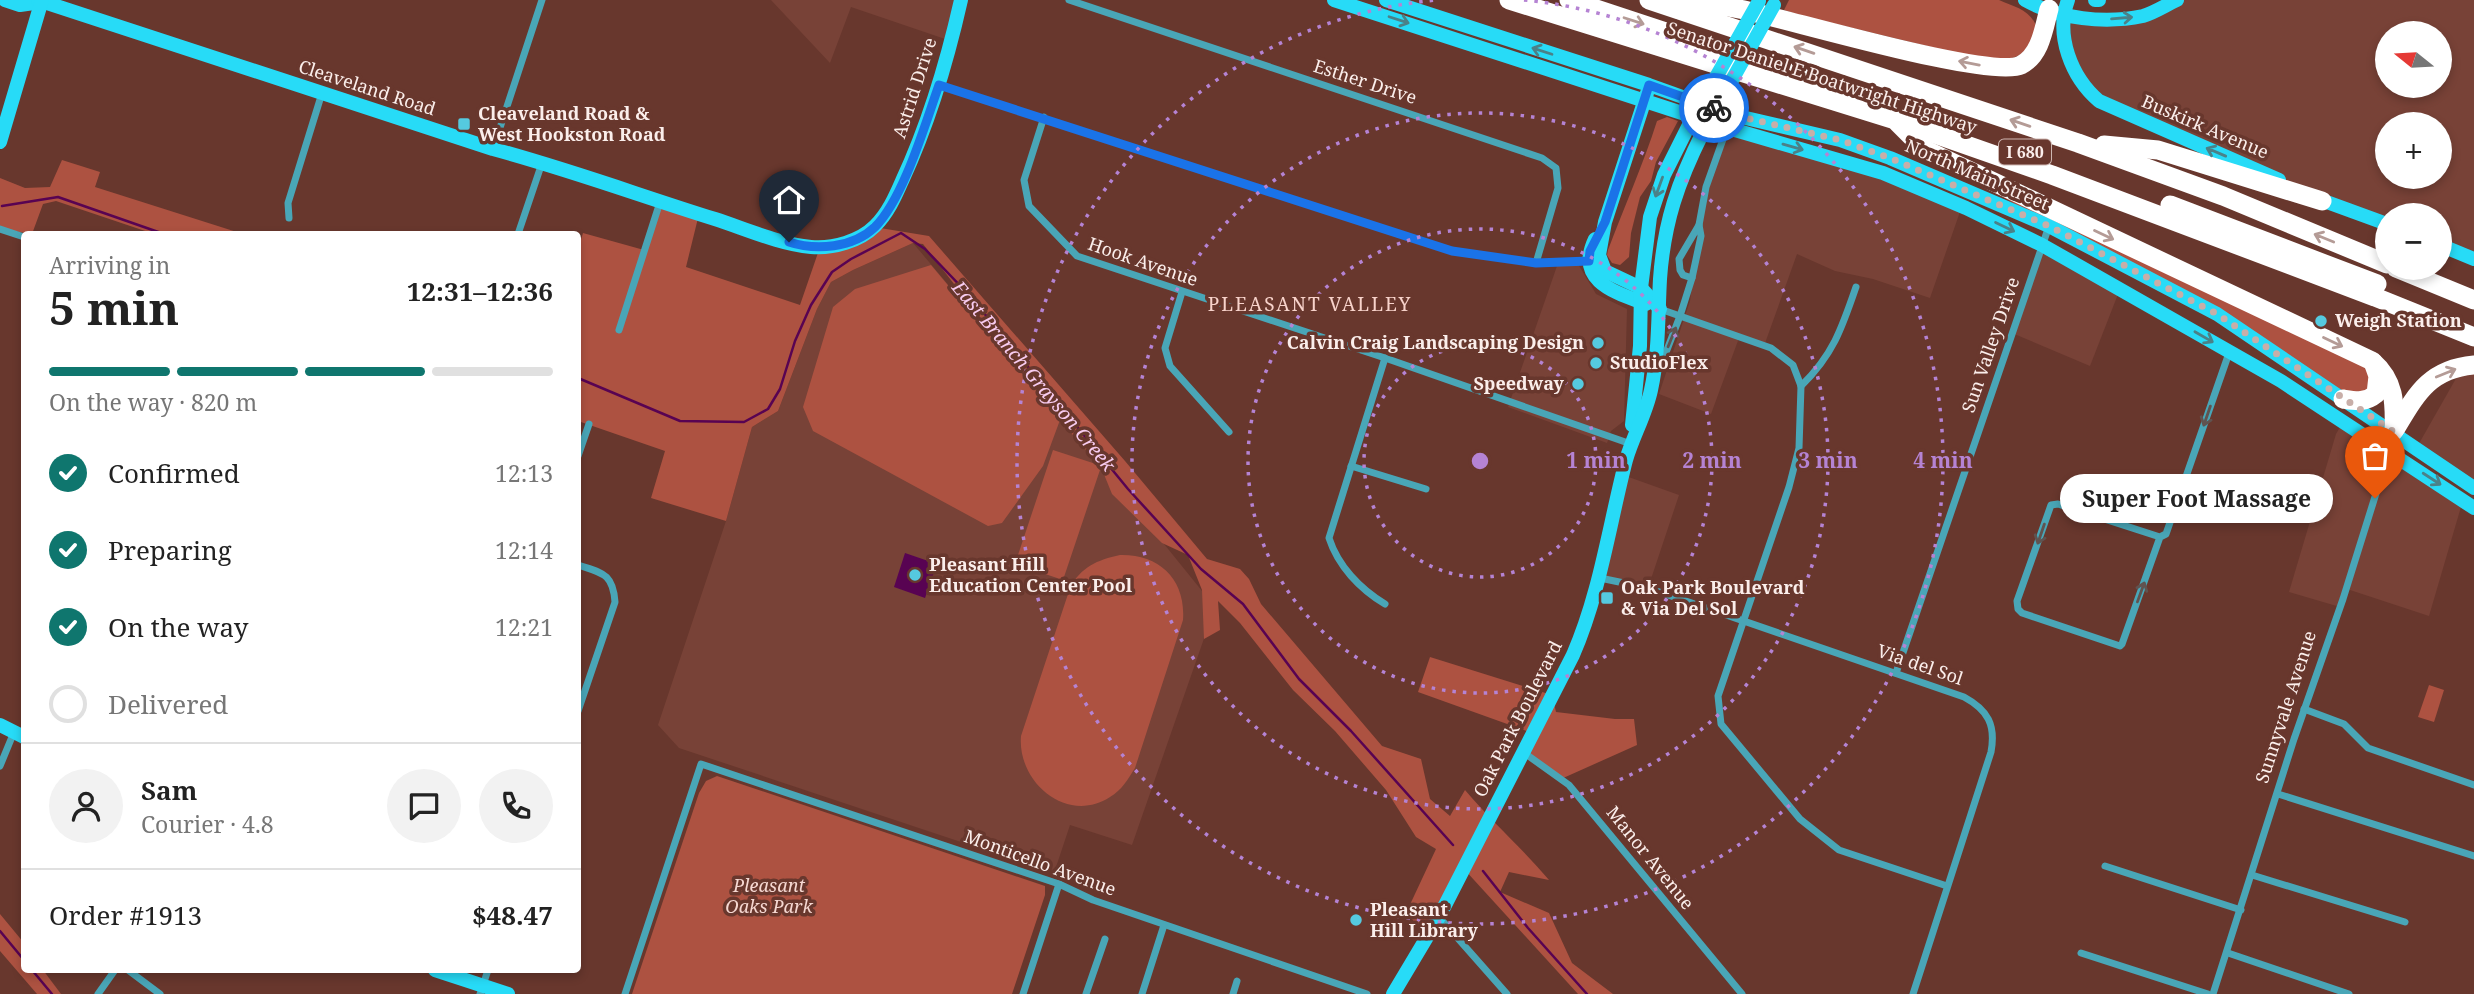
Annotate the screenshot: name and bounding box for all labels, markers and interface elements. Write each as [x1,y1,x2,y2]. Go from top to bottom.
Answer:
one-way arrow [2110,11,2132,24]
one-way arrow [1387,15,1409,27]
street label: Senator Daniel E Boatwright Highway [1664,15,1981,139]
one-way arrow [1623,16,1645,28]
north arrow [2375,21,2452,98]
map controls [2375,21,2452,280]
street label: Astrid Drive [886,34,942,141]
one-way arrow [1793,43,1815,56]
one-way arrow [1531,44,1553,57]
street label: Esther Drive [1311,53,1420,109]
street label: Cleaveland Road [296,54,439,121]
one-way arrow [1958,56,1981,69]
courier [1679,73,1749,143]
icon: bike [1695,89,1733,127]
street label: Buskirk Avenue [2138,89,2273,164]
place label: Cleaveland Road & West Hookston Road [478,101,666,146]
button: + [2375,112,2452,189]
marker: Cleaveland Road & West Hookston Road [456,116,472,132]
one-way arrow [2009,116,2031,128]
street label: North Main Street [1902,133,2053,215]
road number: I 680 [1999,140,2051,164]
one-way arrow [1782,141,1804,154]
one-way arrow [2205,145,2227,158]
pin [759,170,819,242]
one-way arrow [1652,175,1664,197]
icon: home [770,181,808,219]
button: − [2375,203,2452,280]
one-way arrow [1994,221,2015,234]
one-way arrow [2093,229,2114,242]
street label: Hook Avenue [1085,231,1201,291]
one-way arrow [2314,231,2335,244]
text: Arriving in [49,249,170,281]
text: 12:31–12:36 [407,273,553,309]
water label: East Branch Grayson Creek [946,274,1122,478]
street label: Sun Valley Drive [1956,274,2024,416]
text: 5 min [49,276,179,338]
district label: PLEASANT VALLEY [1208,291,1412,317]
place label: Weigh Station [2335,308,2462,332]
marker: Weigh Station [2313,313,2329,329]
one-way arrow [1667,326,1680,348]
place label: Calvin Craig Landscaping Design [1287,330,1584,354]
one-way arrow [2194,330,2214,344]
marker: Calvin Craig Landscaping Design [1590,335,1606,351]
one-way arrow [2322,336,2343,349]
place label: StudioFlex [1610,350,1709,374]
marker: StudioFlex [1588,355,1604,371]
one-way arrow [2435,365,2457,378]
place label: Speedway [1473,371,1565,395]
marker: Speedway [1570,376,1586,392]
text: On the way · 820 m [49,386,257,418]
one-way arrow [2200,405,2213,427]
pin [2345,426,2405,498]
icon: bag [2356,437,2394,475]
text: 1 min [1566,446,1626,474]
text: 2 min [1682,446,1742,474]
text: 3 min [1798,446,1858,474]
text: 4 min [1913,446,1973,474]
centre of rings [1468,449,1492,473]
icon: check [49,454,87,492]
text: Confirmed [108,455,240,491]
text: 12:13 [495,457,553,489]
one-way arrow [2421,473,2441,487]
callout: Super Foot Massage [2060,474,2333,522]
text: Super Foot Massage [2082,482,2311,514]
one-way arrow [2034,522,2046,544]
icon: check [49,531,87,569]
text: Preparing [108,532,232,568]
text: 12:14 [495,534,553,566]
place label: Pleasant Hill Education Center Pool [929,552,1133,597]
marker: Pleasant Hill Education Center Pool [907,567,923,583]
place label: Oak Park Boulevard & Via Del Sol [1621,575,1805,620]
one-way arrow [2136,581,2148,603]
marker: Oak Park Boulevard & Via Del Sol [1599,590,1615,606]
icon: check [49,608,87,646]
text: On the way [108,609,248,645]
text: 12:21 [495,611,553,643]
street label: Sunnyvale Avenue [2249,627,2321,786]
street label: Oak Park Boulevard [1467,636,1567,801]
street label: Via del Sol [1874,638,1967,690]
text: Delivered [108,686,228,722]
button: person [49,769,123,843]
button: chat [387,769,461,843]
button: phone [479,769,553,843]
text: Sam [141,772,197,808]
street label: Manor Avenue [1602,801,1700,914]
text: Courier · 4.8 [141,808,274,840]
street label: Monticello Avenue [961,823,1120,901]
park label: Pleasant Oaks Park [725,873,813,918]
text: Order #1913 [49,897,202,933]
text: $48.47 [472,897,553,933]
place label: Pleasant Hill Library [1370,897,1478,942]
marker: Pleasant Hill Library [1348,912,1364,928]

